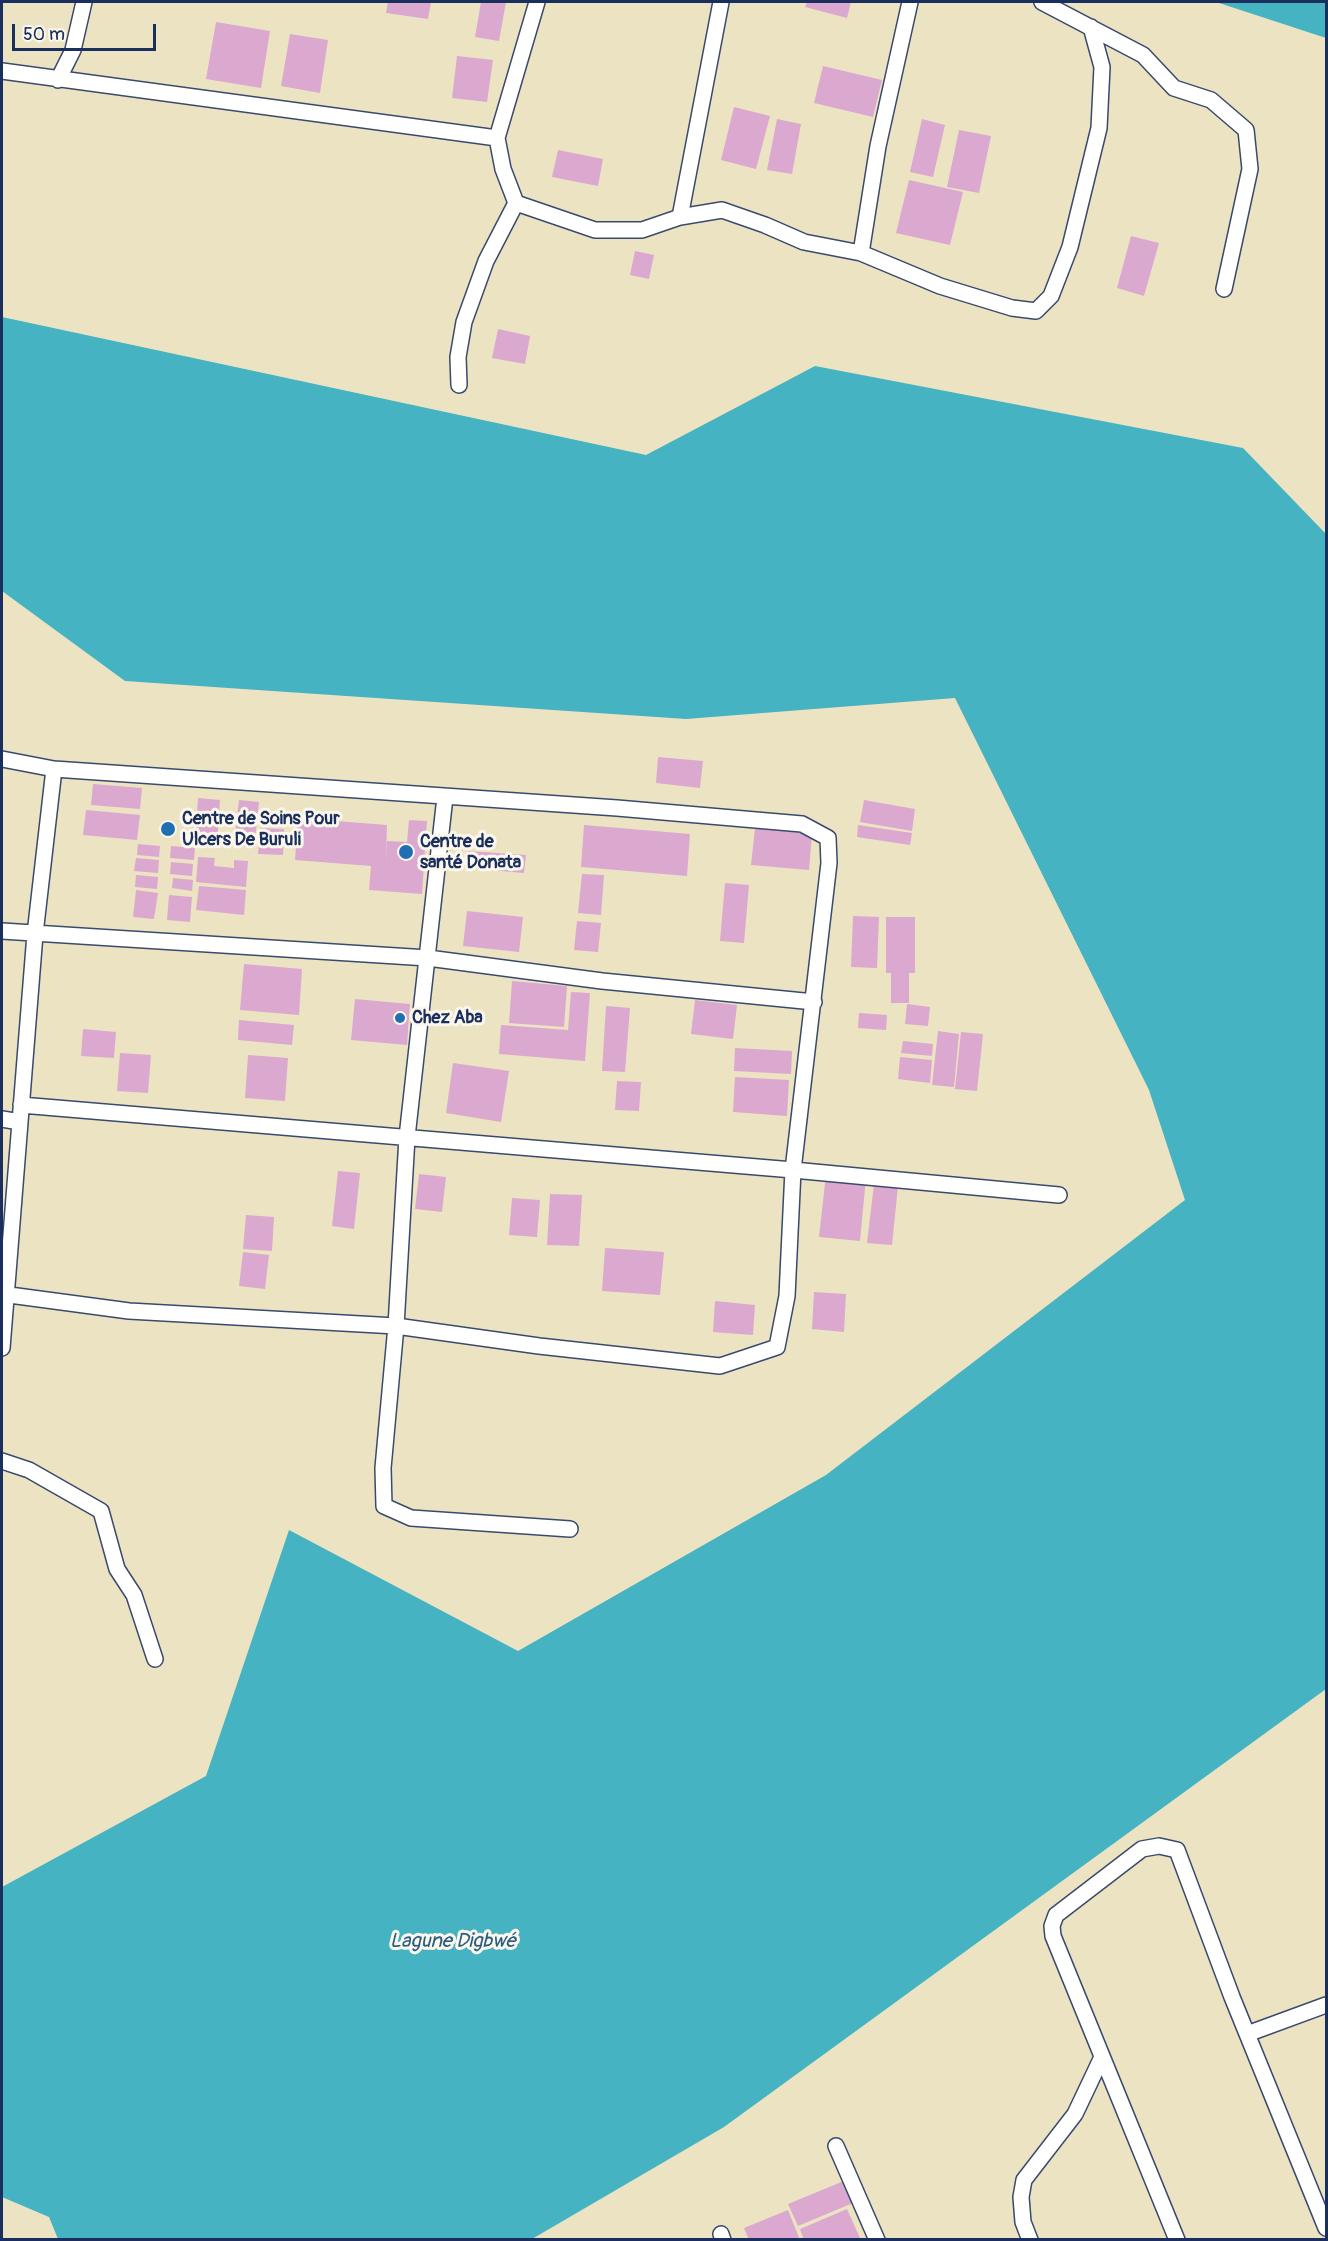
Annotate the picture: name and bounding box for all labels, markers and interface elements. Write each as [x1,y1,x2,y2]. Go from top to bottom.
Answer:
scale bar [15,12,159,50]
text: 50 m [23,23,65,46]
place label: Centre de Soins Pour Ulcers De Buruli [182,808,340,850]
marker: Centre de Soins Pour Ulcers De Buruli [159,820,177,838]
place label: Centre de santé Donata [420,831,521,874]
marker: Centre de santé Donata [397,843,415,861]
place label: Chez Aba [412,1007,483,1029]
marker: Chez Aba [393,1011,407,1025]
water label: Lagune Digbwé [390,1930,516,1954]

